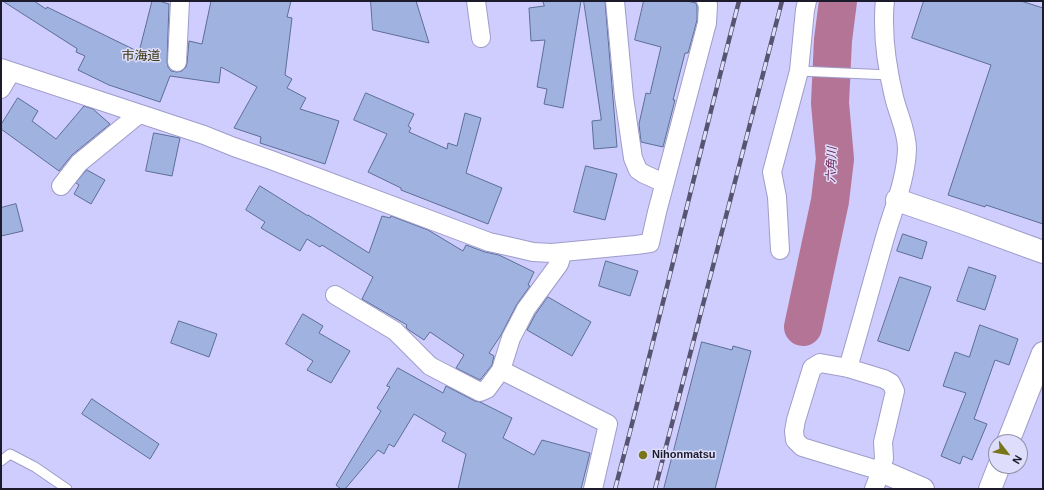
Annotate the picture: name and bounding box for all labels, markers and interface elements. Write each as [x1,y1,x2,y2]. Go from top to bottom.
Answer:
district label: 市海道 [122,48,160,64]
water label: 六角川 [824,147,840,183]
north arrow [988,434,1028,474]
place label: Nihonmatsu [652,448,716,462]
marker: Nihonmatsu [637,449,649,461]
text: N [1010,453,1025,466]

